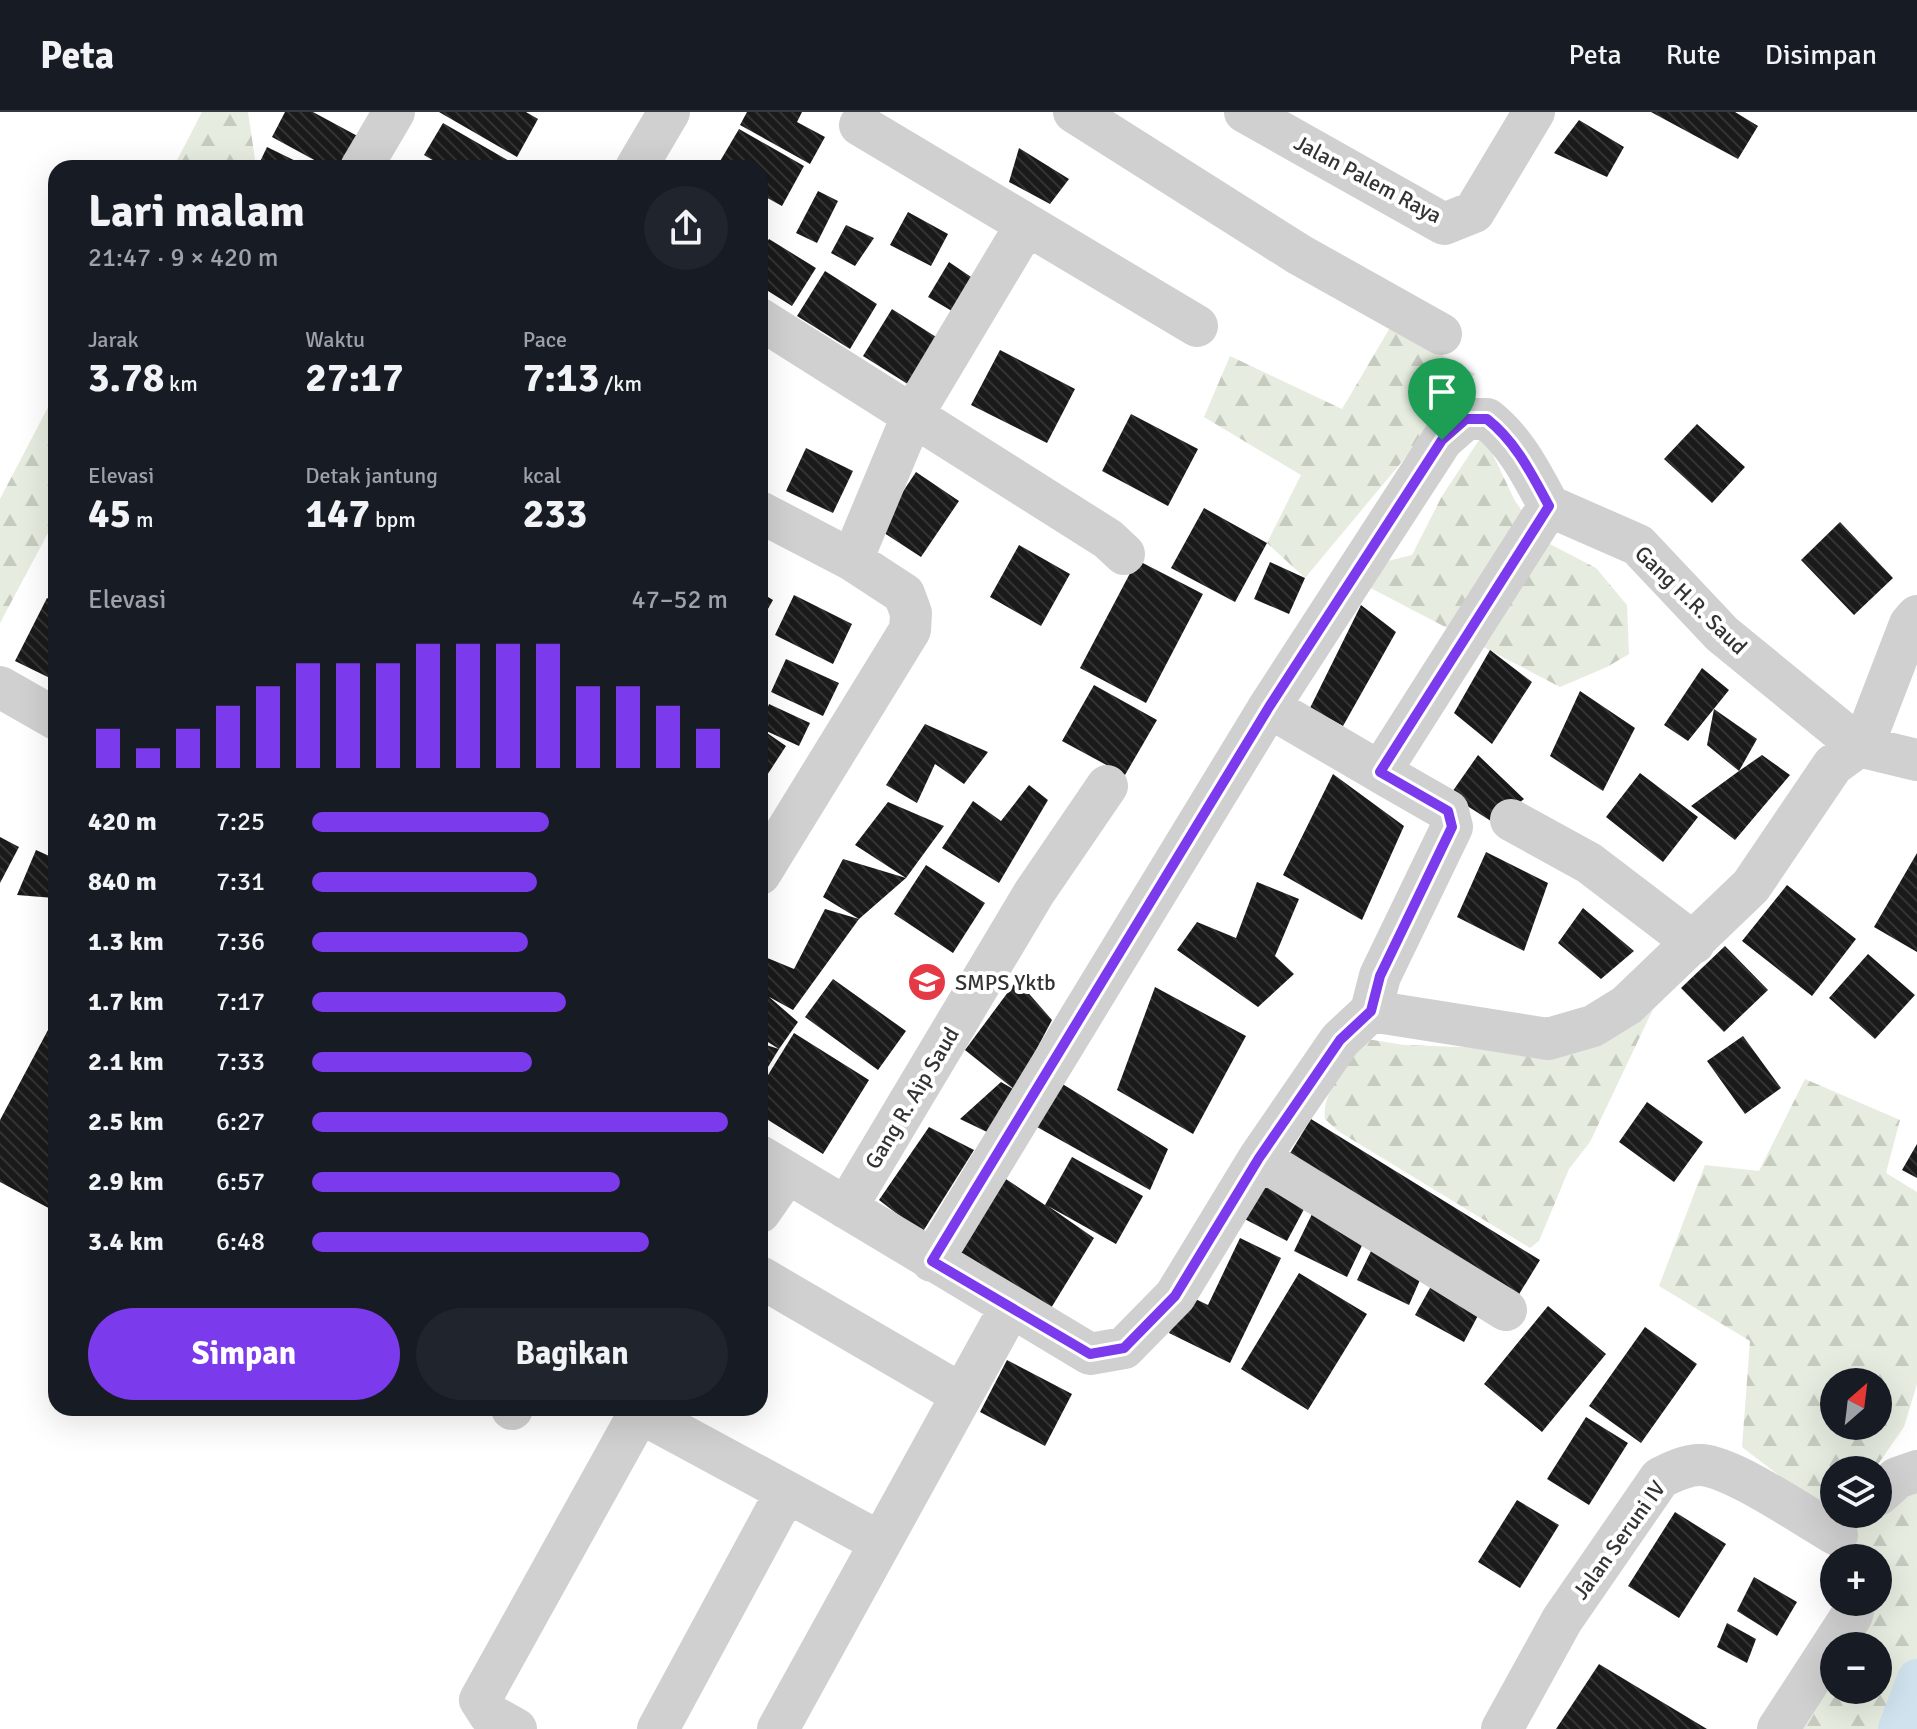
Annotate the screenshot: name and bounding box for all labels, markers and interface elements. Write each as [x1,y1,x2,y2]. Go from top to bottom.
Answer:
text: Peta [40,32,114,79]
text: Peta [1569,38,1622,72]
text: Rute [1666,38,1721,72]
text: Disimpan [1765,38,1877,72]
street label: Jalan Palem Raya [1290,129,1446,229]
text: Lari malam [88,185,305,239]
button: share [644,186,728,270]
text: 21:47 · 9 × 420 m [88,242,279,274]
text: Jarak [88,326,139,353]
text: Waktu [305,326,365,353]
text: Pace [523,326,567,353]
text: 3.78 [88,353,164,403]
text: 27:17 [305,353,404,403]
text: 7:13 [523,353,599,403]
pin [1408,358,1476,440]
text: km [164,370,198,397]
text: /km [599,370,642,397]
icon: arrive [1420,370,1464,414]
text: Elevasi [88,462,154,489]
text: Detak jantung [305,462,438,489]
text: kcal [523,462,561,489]
text: 45 [88,489,131,539]
text: 147 [305,489,370,539]
text: 233 [523,489,587,539]
text: m [131,506,154,533]
text: bpm [370,506,416,533]
street label: Gang H.R. Saud [1629,540,1753,660]
text: Elevasi [88,584,166,616]
text: 47–52 m [632,584,728,616]
text: 420 m [88,806,157,838]
text: 7:25 [216,806,265,838]
text: 840 m [88,866,157,898]
text: 7:31 [216,866,265,898]
text: 1.3 km [88,926,164,958]
text: 7:36 [216,926,265,958]
school or university icon: SMPS Yktb [906,961,948,1003]
place label: SMPS Yktb [955,969,1056,996]
text: 1.7 km [88,986,164,1018]
text: 7:17 [216,986,265,1018]
street label: Gang R. Aip Saud [859,1022,965,1174]
text: 2.1 km [88,1046,164,1078]
text: 7:33 [216,1046,265,1078]
text: 2.5 km [88,1106,164,1138]
text: 6:27 [216,1106,265,1138]
text: 2.9 km [88,1166,164,1198]
text: 6:57 [216,1166,265,1198]
text: 3.4 km [88,1226,164,1258]
text: 6:48 [216,1226,265,1258]
button: Simpan [88,1308,400,1400]
button: Bagikan [416,1308,728,1400]
north arrow [1820,1368,1892,1440]
map controls [1820,1368,1892,1704]
button: layers [1820,1456,1892,1528]
street label: Jalan Seruni IV [1567,1475,1671,1605]
button: + [1820,1544,1892,1616]
button: − [1820,1632,1892,1704]

